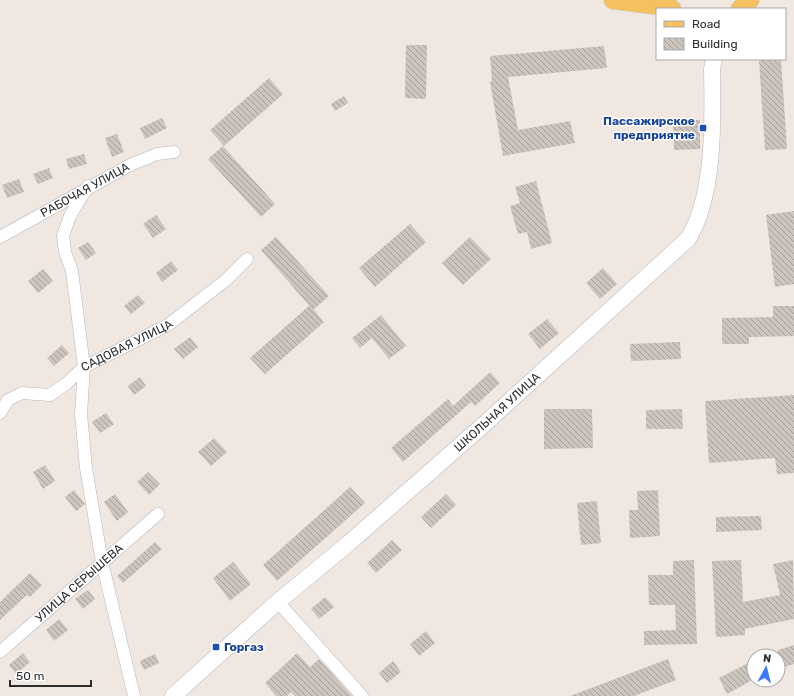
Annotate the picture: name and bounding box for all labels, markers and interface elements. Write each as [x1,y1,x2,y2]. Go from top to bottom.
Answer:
legend [656,8,786,60]
text: Road [692,17,720,31]
text: Building [692,37,738,51]
place label: Пассажирское предприятие [603,114,695,142]
marker: Пассажирское предприятие [698,123,708,133]
street label: РАБОЧАЯ УЛИЦА [38,160,132,220]
street label: САДОВАЯ УЛИЦА [79,317,176,374]
street label: ШКОЛЬНАЯ УЛИЦА [451,370,543,454]
street label: УЛИЦА СЕРЫШЕВА [32,541,126,625]
place label: Горгаз [224,640,264,654]
marker: Горгаз [211,642,221,652]
north arrow [746,648,786,688]
text: N [762,652,772,666]
scale bar [10,662,91,688]
text: 50 m [16,669,44,683]

